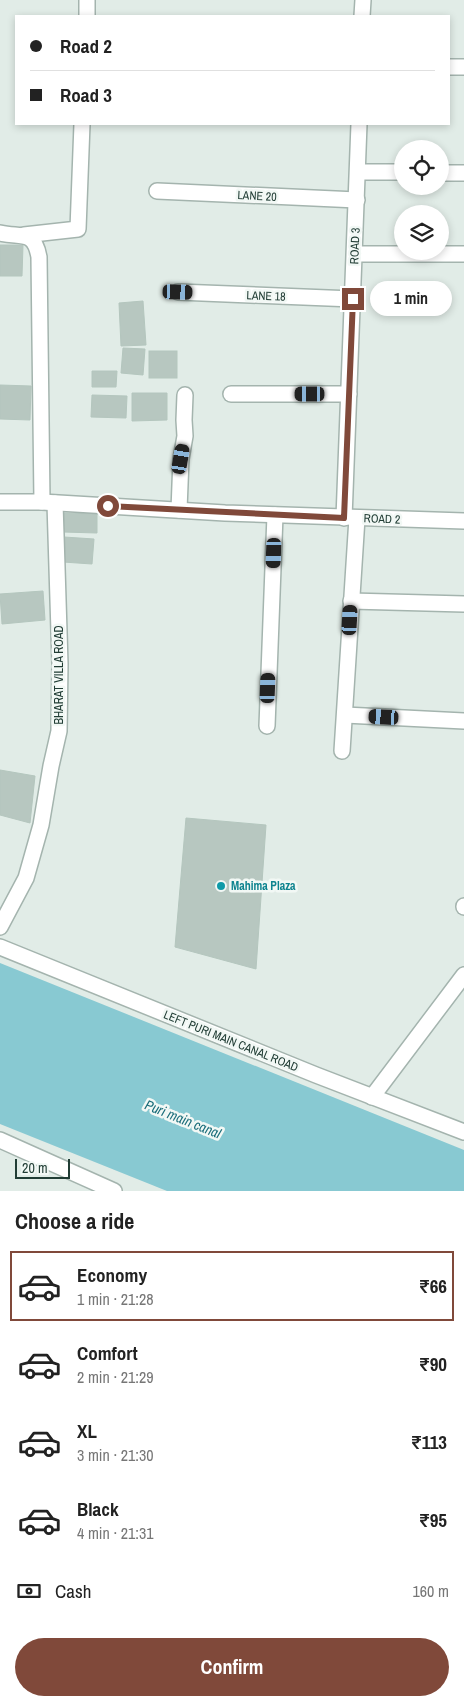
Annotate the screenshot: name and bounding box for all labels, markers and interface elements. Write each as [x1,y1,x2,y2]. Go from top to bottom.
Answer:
text: Road 2 [60,33,112,59]
text: Road 3 [60,82,112,108]
map controls [394,140,449,260]
button: locate [394,140,449,195]
street label: LANE 20 [237,187,277,205]
button: layers [394,205,449,260]
street label: ROAD 3 [346,227,364,265]
callout: 1 min [370,282,453,316]
car [162,284,193,300]
street label: LANE 18 [246,287,286,305]
text: 1 min [394,287,428,309]
route end [342,288,364,310]
car [295,387,325,402]
car [171,443,190,475]
route start [97,495,119,517]
street label: ROAD 2 [363,510,401,528]
car [265,538,282,568]
car [341,605,358,635]
street label: BHARAT VILLA ROAD [51,625,67,725]
car [259,673,276,703]
car [368,709,399,725]
place label: Mahima Plaza [231,878,296,894]
marker: Mahima Plaza [215,880,227,892]
street label: LEFT PURI MAIN CANAL ROAD [161,1007,301,1075]
water label: Puri main canal [142,1096,224,1143]
scale bar [15,1156,70,1179]
text: 20 m [22,1159,48,1177]
text: Choose a ride [15,1206,134,1236]
text: Economy [77,1262,147,1288]
icon: car [17,1264,62,1309]
text: ₹66 [419,1273,447,1299]
text: 1 min · 21:28 [77,1288,154,1310]
text: Comfort [77,1340,138,1366]
icon: car [17,1342,62,1387]
text: ₹90 [419,1351,447,1377]
text: 2 min · 21:29 [77,1366,154,1388]
text: XL [77,1418,97,1444]
icon: car [17,1420,62,1465]
text: ₹113 [411,1429,447,1455]
text: 3 min · 21:30 [77,1444,154,1466]
text: Black [77,1496,119,1522]
icon: car [17,1498,62,1543]
text: ₹95 [419,1507,447,1533]
text: 4 min · 21:31 [77,1522,154,1544]
icon: cash [15,1577,43,1605]
text: Cash [55,1578,91,1604]
text: 160 m [413,1580,449,1602]
button: Confirm [15,1638,449,1696]

